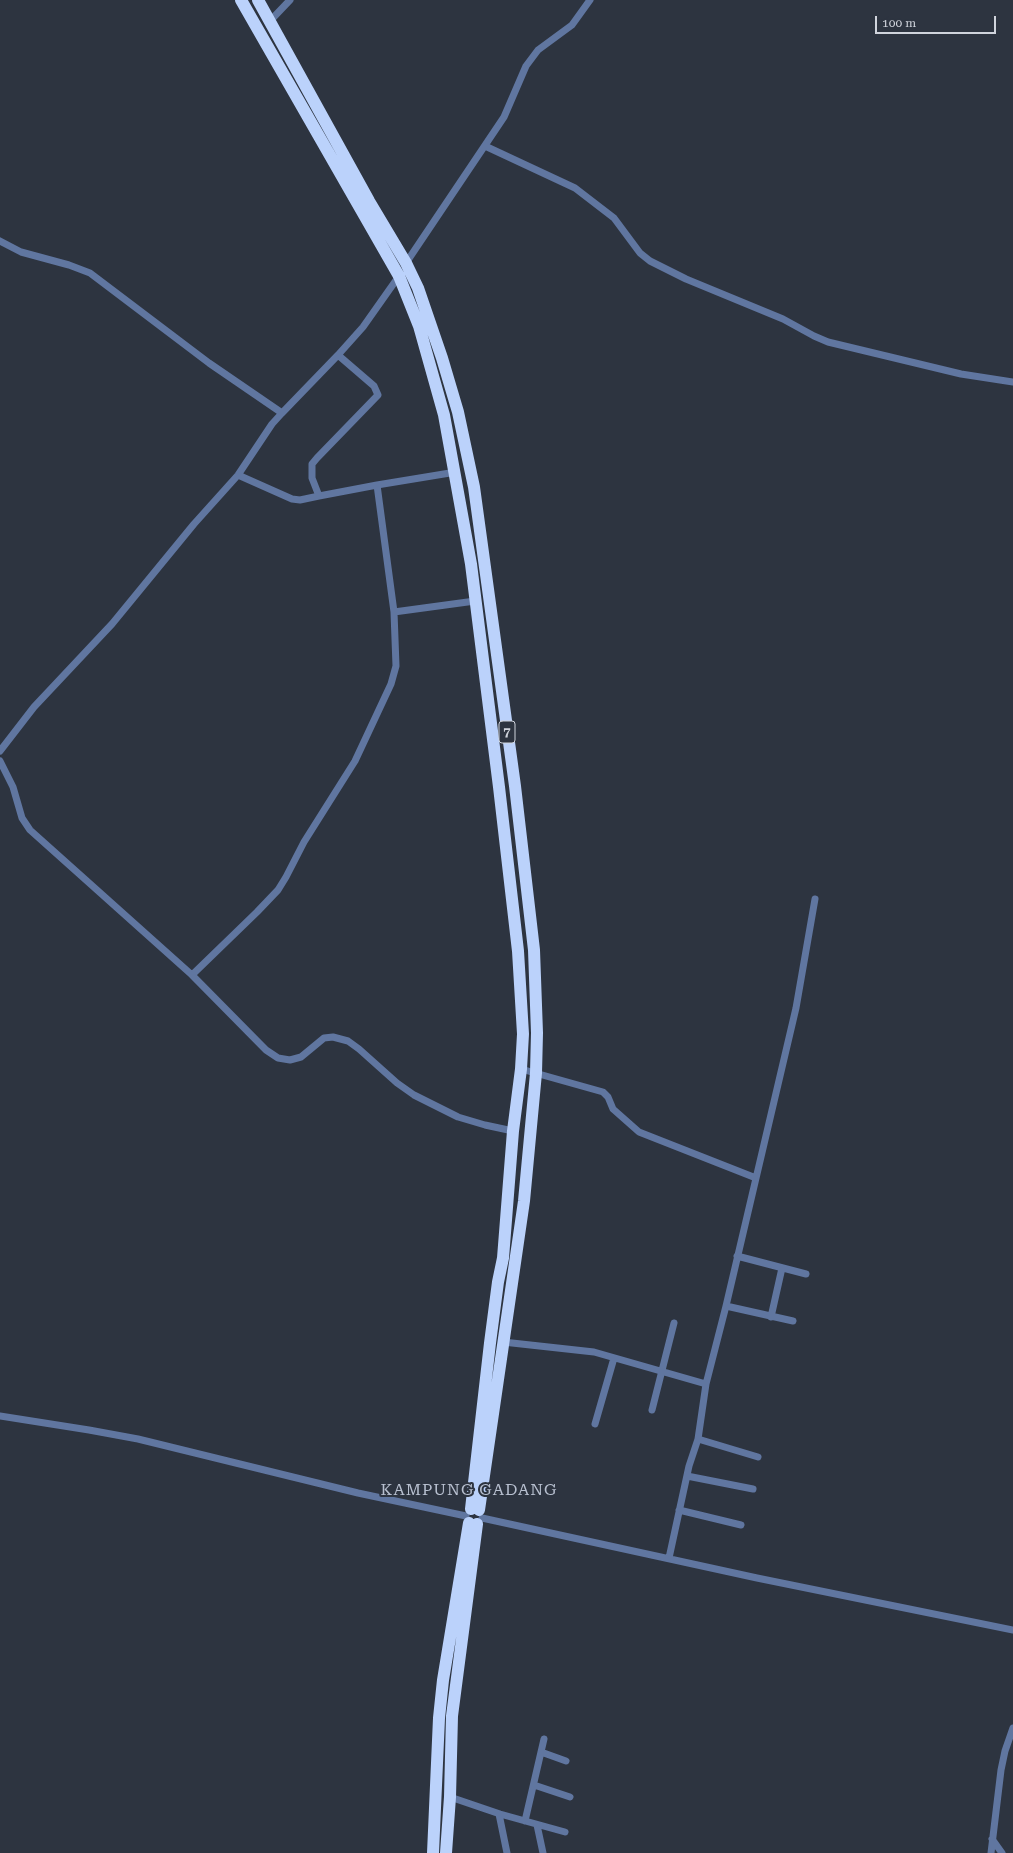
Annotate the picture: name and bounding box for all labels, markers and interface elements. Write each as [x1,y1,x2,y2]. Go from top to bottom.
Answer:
scale bar [877,8,998,34]
text: 100 m [882,16,916,30]
road number: 7 [499,721,515,743]
district label: KAMPUNG GADANG [381,1480,557,1500]

